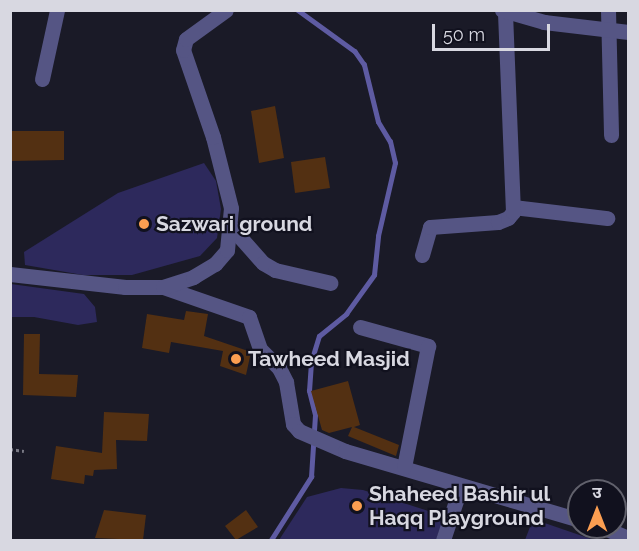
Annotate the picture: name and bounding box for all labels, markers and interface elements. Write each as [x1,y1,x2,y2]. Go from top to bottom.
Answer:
scale bar [435,12,554,50]
text: 50 m [443,24,485,45]
place label: Sazwari ground [156,211,312,237]
marker: Sazwari ground [137,217,151,231]
place label: Tawheed Masjid [248,346,410,372]
marker: Tawheed Masjid [229,352,243,366]
north arrow [567,479,627,539]
place label: Shaheed Bashir ul Haqq Playground [369,481,551,531]
text: उ [592,483,602,502]
marker: Shaheed Bashir ul Haqq Playground [350,499,364,513]

